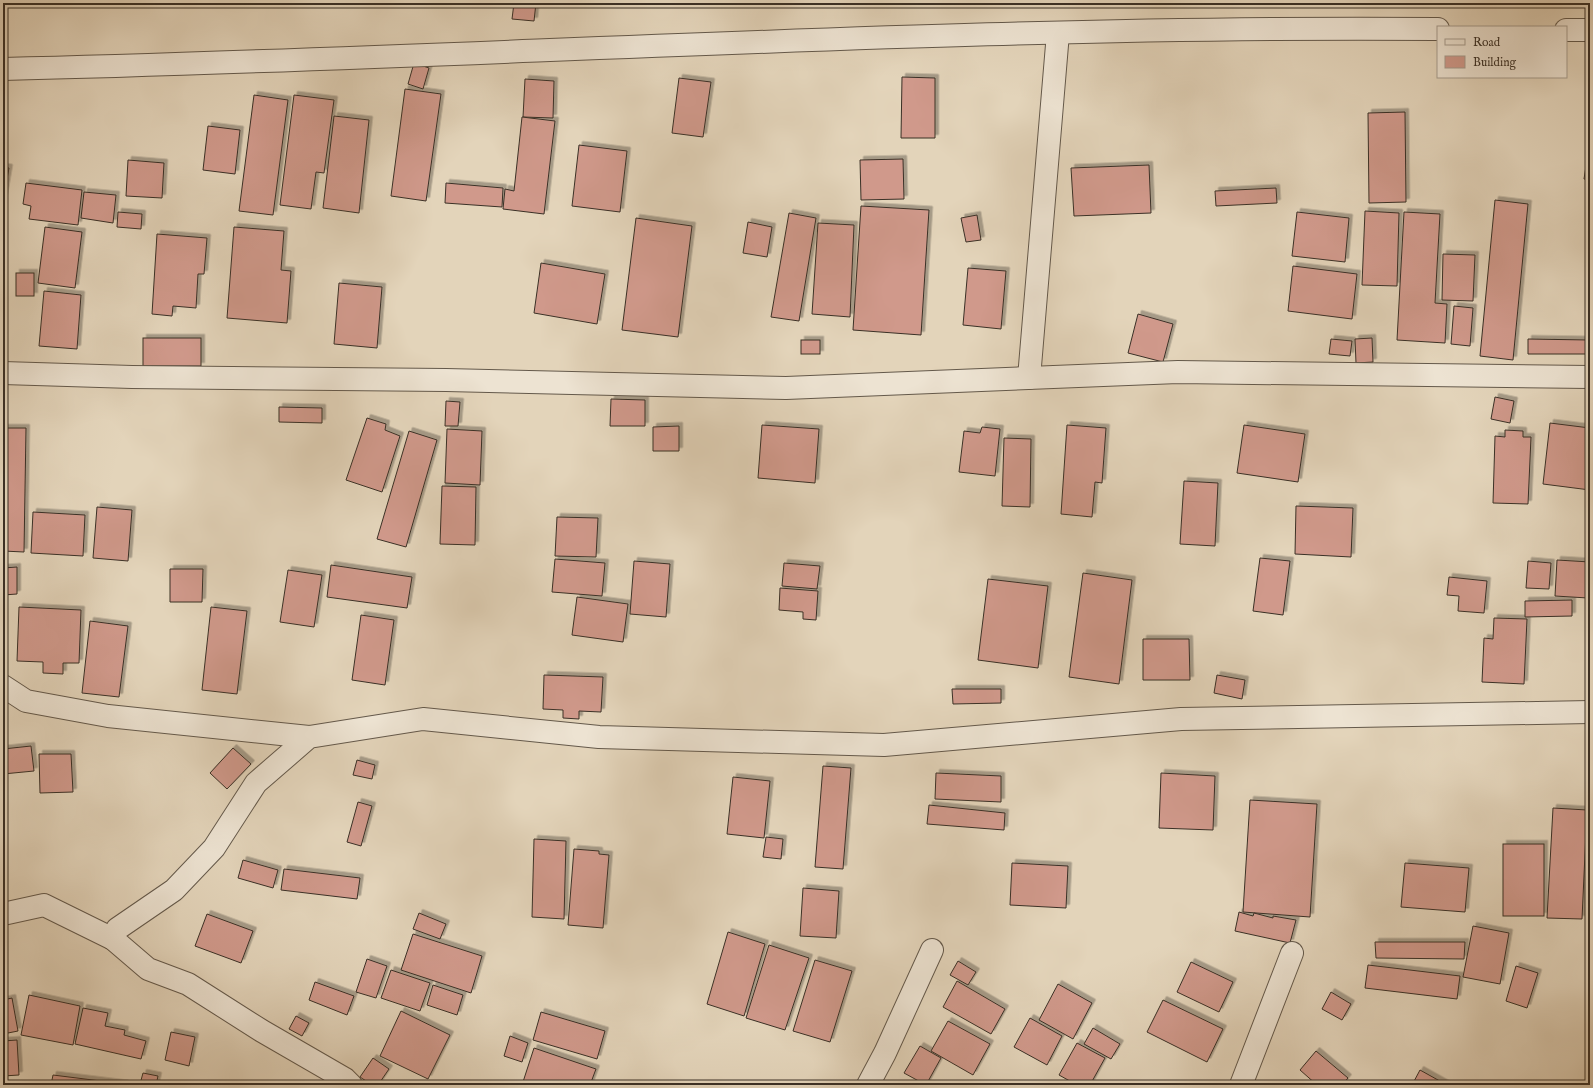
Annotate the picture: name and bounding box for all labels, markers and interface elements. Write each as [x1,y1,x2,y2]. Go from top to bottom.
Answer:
legend [1437,26,1567,78]
text: Road [1473,35,1501,50]
text: Building [1473,55,1517,70]

